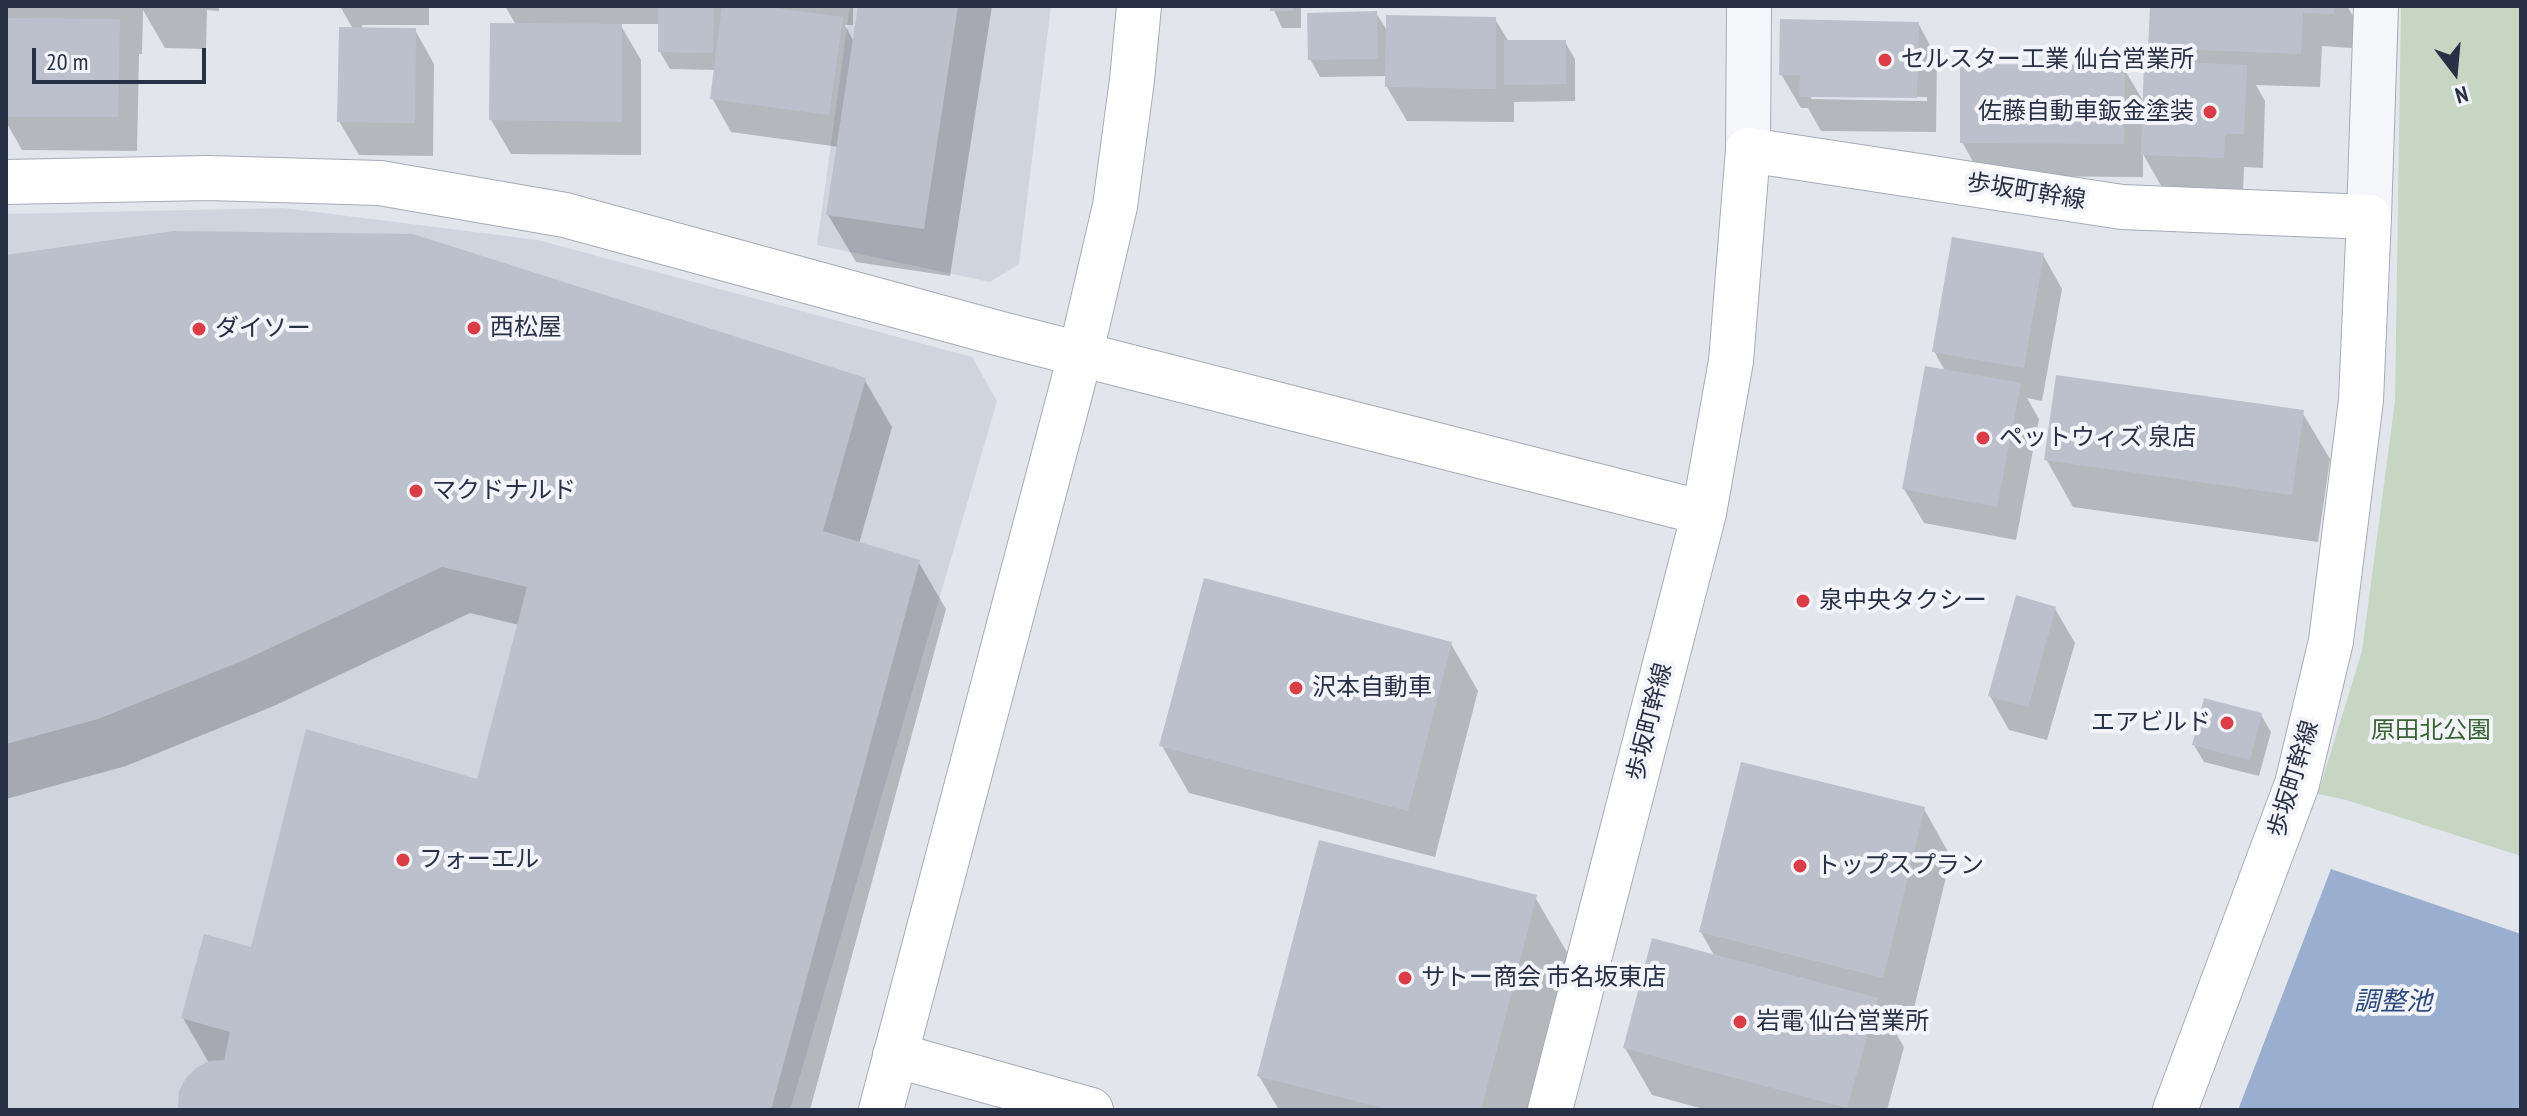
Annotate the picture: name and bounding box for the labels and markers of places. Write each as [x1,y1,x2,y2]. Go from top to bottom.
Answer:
place label: セルスター工業 仙台営業所 [1901,46,2194,74]
marker: セルスター工業 仙台営業所 [1876,51,1894,69]
place label: 佐藤自動車鈑金塗装 [1978,98,2194,126]
marker: 佐藤自動車鈑金塗装 [2201,103,2219,121]
place label: 西松屋 [490,314,562,342]
place label: ダイソー [215,315,311,343]
marker: 西松屋 [465,319,483,337]
marker: ダイソー [190,320,208,338]
place label: ペットウィズ 泉店 [1999,424,2196,452]
marker: ペットウィズ 泉店 [1974,429,1992,447]
place label: マクドナルド [432,477,576,505]
marker: マクドナルド [407,482,425,500]
place label: 泉中央タクシー [1819,587,1987,615]
marker: 泉中央タクシー [1794,592,1812,610]
place label: 沢本自動車 [1312,674,1432,702]
marker: 沢本自動車 [1287,679,1305,697]
place label: エアビルド [2091,709,2211,737]
marker: エアビルド [2218,714,2236,732]
place label: フォーエル [419,846,539,874]
marker: フォーエル [394,851,412,869]
place label: トップスプラン [1816,852,1984,880]
marker: トップスプラン [1791,857,1809,875]
place label: サトー商会 市名坂東店 [1421,964,1666,992]
marker: サトー商会 市名坂東店 [1396,969,1414,987]
place label: 岩電 仙台営業所 [1756,1008,1929,1036]
marker: 岩電 仙台営業所 [1731,1013,1749,1031]

